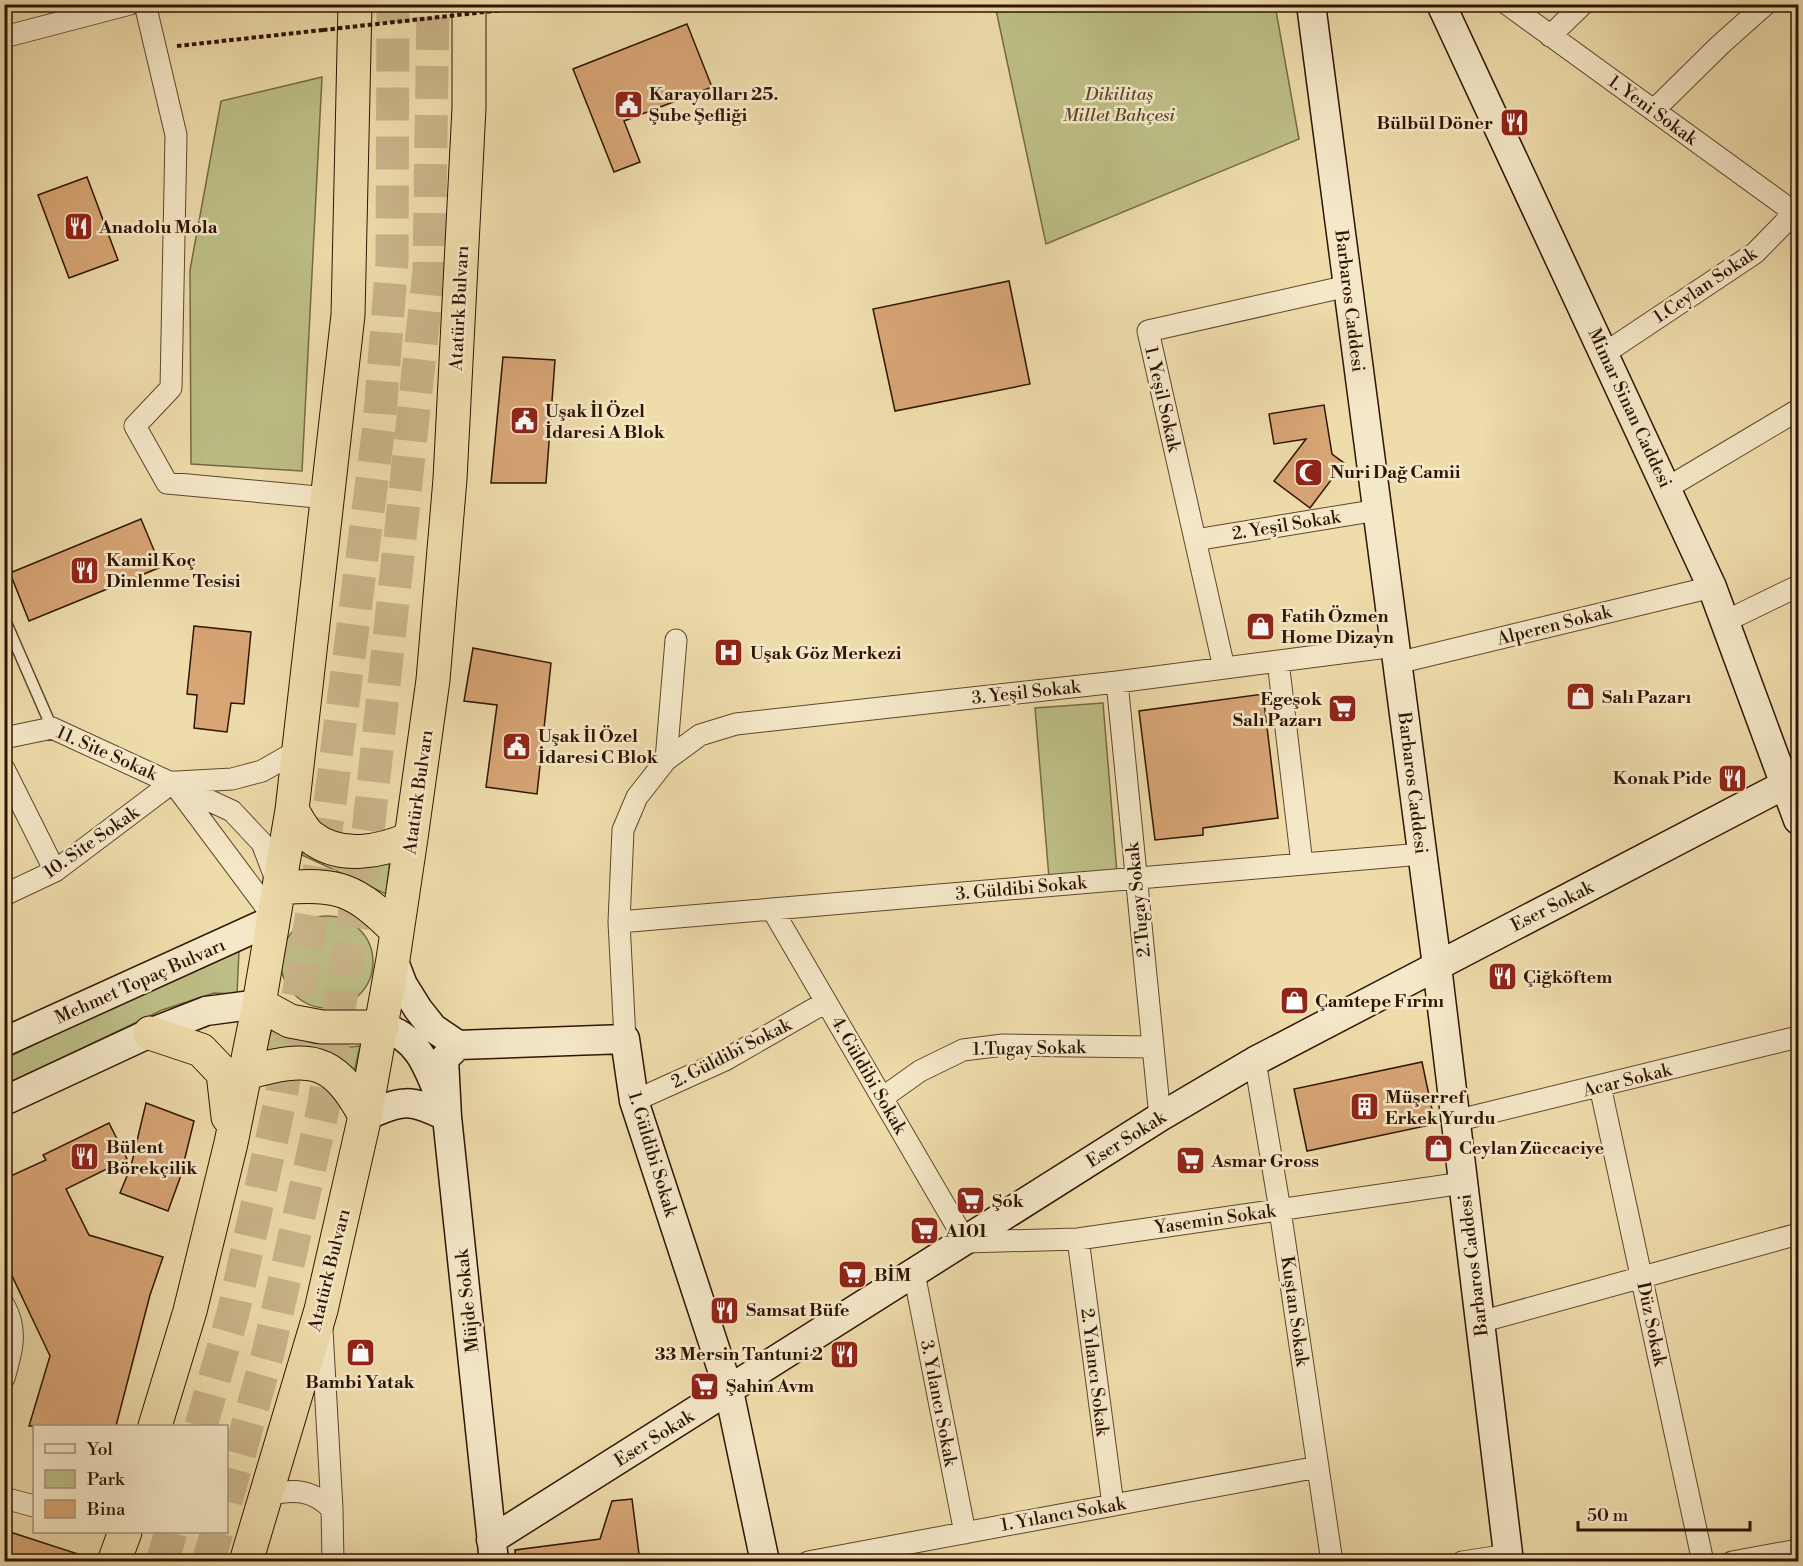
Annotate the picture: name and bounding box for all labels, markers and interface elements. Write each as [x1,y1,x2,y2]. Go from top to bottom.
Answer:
street label: 1. Yeni Sokak [1604,70,1703,151]
place label: Karayolları 25. Şube Şefliği [649,83,778,127]
park label: Dikilitaş Millet Bahçesi [1063,83,1176,127]
public building icon: Karayolları 25. Şube Şefliği [612,88,644,120]
restaurant icon: Bülbül Döner [1498,107,1530,139]
place label: Bülbül Döner [1377,112,1493,135]
restaurant icon: Anadolu Mola [62,211,94,243]
place label: Anadolu Mola [98,216,218,239]
street label: Barbaros Caddesi [1329,228,1370,373]
street label: 1.Ceylan Sokak [1649,241,1763,329]
street label: Atatürk Bulvarı [445,245,474,372]
street label: Mimar Sinan Caddesi [1582,325,1677,492]
street label: 1. Yeşil Sokak [1139,344,1186,455]
place label: Uşak İl Özel İdaresi A Blok [545,400,666,444]
public building icon: Uşak İl Özel İdaresi A Blok [508,405,540,437]
mosque icon: Nuri Dağ Camii [1293,456,1325,488]
place label: Nuri Dağ Camii [1330,461,1461,484]
street label: 2. Yeşil Sokak [1230,505,1344,545]
place label: Kamil Koç Dinlenme Tesisi [106,549,241,593]
restaurant icon: Kamil Koç Dinlenme Tesisi [69,554,101,586]
street label: Alperen Sokak [1493,600,1615,651]
place label: Fatih Özmen Home Dizayn [1281,605,1394,649]
shop icon: Fatih Özmen Home Dizayn [1244,610,1276,642]
hospital icon: Uşak Göz Merkezi [713,637,745,669]
place label: Uşak Göz Merkezi [750,642,902,665]
street label: 3. Yeşil Sokak [971,675,1083,710]
shop icon: Salı Pazarı [1565,681,1597,713]
place label: Salı Pazarı [1602,686,1691,709]
place label: Egeşok Salı Pazarı [1233,688,1323,732]
supermarket icon: Egeşok Salı Pazarı [1327,693,1359,725]
street label: Barbaros Caddesi [1392,710,1433,855]
street label: 11. Site Sokak [53,721,162,787]
place label: Uşak İl Özel İdaresi C Blok [538,725,659,769]
street label: Atatürk Bulvarı [398,728,439,857]
public building icon: Uşak İl Özel İdaresi C Blok [501,730,533,762]
restaurant icon: Konak Pide [1717,762,1749,794]
place label: Konak Pide [1613,767,1712,790]
street label: 10. Site Sokak [39,800,145,884]
street label: 2.Tugay Sokak [1121,840,1156,959]
street label: 3. Güldibi Sokak [955,871,1089,906]
street label: Eser Sokak [1507,875,1599,937]
street label: Mehmet Topaç Bulvarı [51,933,229,1029]
restaurant icon: Çiğköftem [1486,961,1518,993]
place label: Çiğköftem [1523,966,1613,989]
shop icon: Çamtepe Fırını [1278,985,1310,1017]
place label: Çamtepe Fırını [1315,990,1444,1013]
street label: 4. Güldibi Sokak [826,1012,912,1140]
street label: 2. Güldibi Sokak [667,1013,797,1094]
street label: 1.Tugay Sokak [972,1036,1087,1061]
street label: Acar Sokak [1579,1058,1675,1103]
place label: Müşerref Erkek Yurdu [1385,1086,1496,1130]
street label: 1. Güldibi Sokak [623,1089,683,1221]
building icon: Müşerref Erkek Yurdu [1348,1091,1380,1123]
street label: Eser Sokak [1082,1105,1172,1173]
shop icon: Ceylan Züccaciye [1422,1132,1454,1164]
place label: Bülent Börekçilik [106,1136,198,1180]
place label: Ceylan Züccaciye [1459,1137,1605,1160]
restaurant icon: Bülent Börekçilik [69,1141,101,1173]
supermarket icon: Asmar Gross [1174,1145,1206,1177]
place label: Asmar Gross [1210,1150,1319,1173]
supermarket icon: Şok [955,1185,987,1217]
place label: Şok [992,1190,1025,1213]
street label: Barbaros Caddesi [1453,1193,1494,1338]
street label: Yasemin Sokak [1152,1199,1279,1240]
street label: Atatürk Bulvarı [303,1206,356,1335]
supermarket icon: A101 [908,1215,940,1247]
place label: A101 [944,1220,987,1243]
street label: Müjde Sokak [450,1246,484,1354]
street label: Kuştan Sokak [1275,1255,1314,1369]
supermarket icon: BİM [837,1259,869,1291]
place label: BİM [874,1264,911,1287]
street label: Düz Sokak [1631,1280,1672,1370]
restaurant icon: Samsat Büfe [709,1294,741,1326]
place label: Samsat Büfe [746,1299,850,1322]
street label: 2. Yılancı Sokak [1075,1307,1114,1439]
shop icon: Bambi Yatak [344,1337,376,1369]
restaurant icon: 33 Mersin Tantuni 2 [828,1338,860,1370]
street label: 3. Yılancı Sokak [915,1338,962,1470]
place label: 33 Mersin Tantuni 2 [655,1343,823,1366]
supermarket icon: Şahin Avm [689,1370,721,1402]
place label: Bambi Yatak [305,1371,416,1394]
place label: Şahin Avm [726,1375,815,1398]
street label: Eser Sokak [610,1404,700,1472]
legend [33,1425,228,1533]
text: Yol [86,1438,114,1461]
text: Park [87,1468,126,1491]
street label: 1. Yılancı Sokak [999,1492,1129,1537]
scale bar [1578,1494,1750,1532]
text: Bina [86,1498,126,1521]
text: 50 m [1587,1504,1629,1527]

